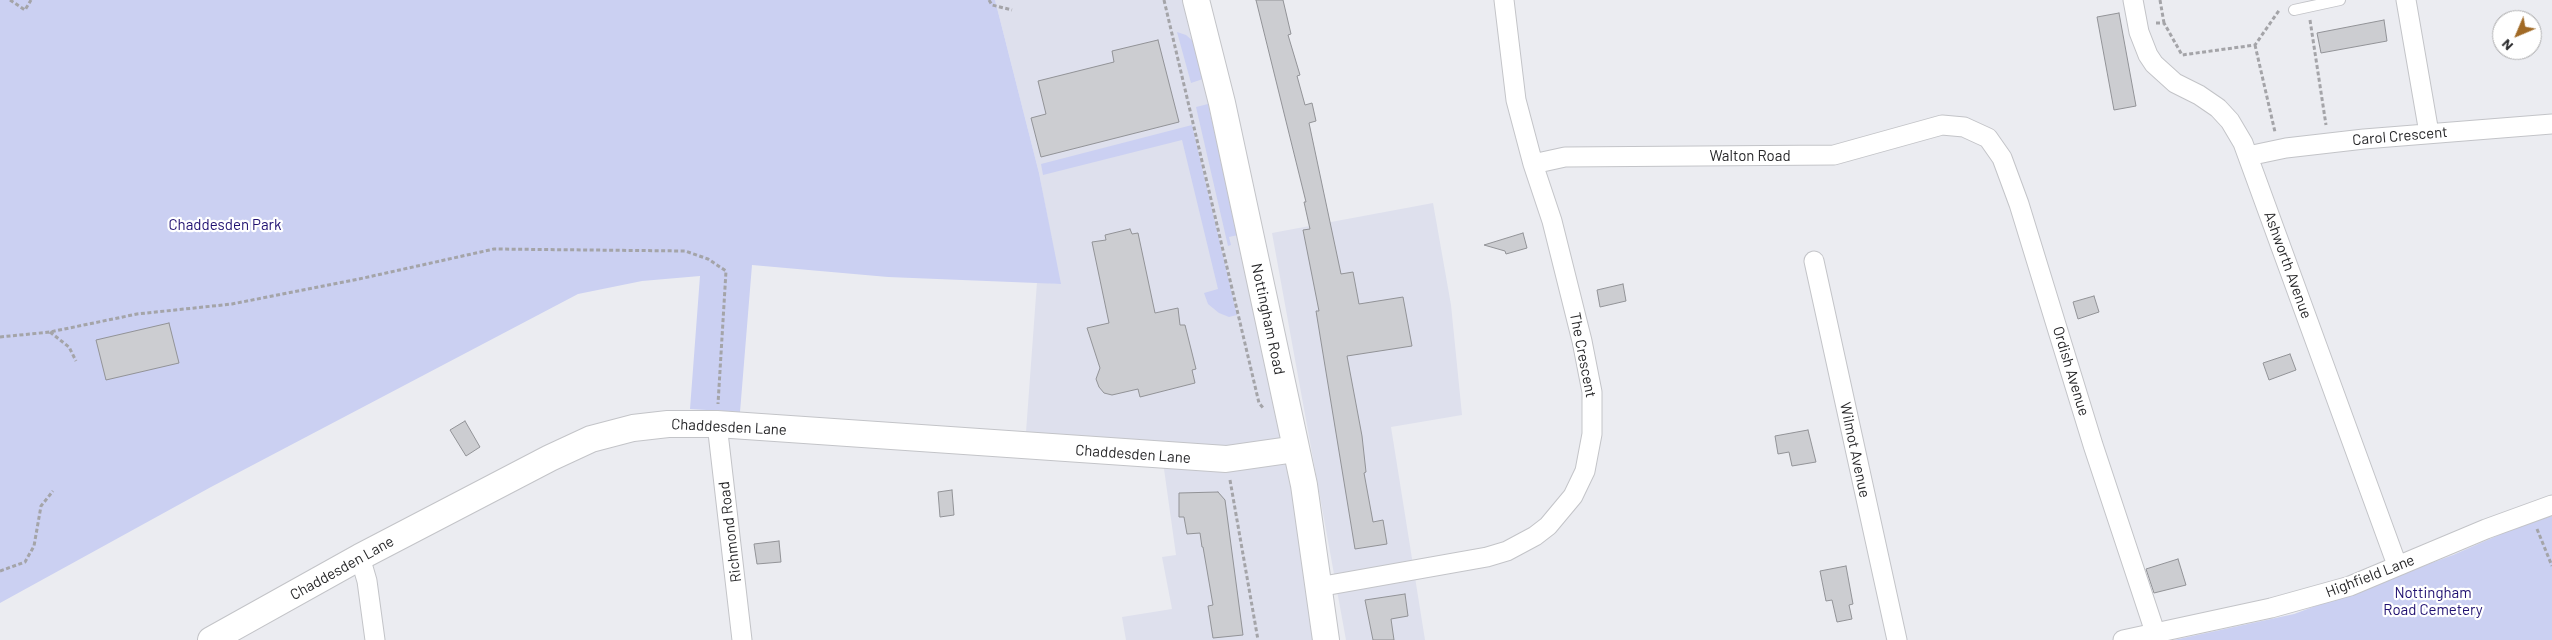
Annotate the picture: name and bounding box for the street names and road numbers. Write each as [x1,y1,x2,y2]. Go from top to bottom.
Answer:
street label: Carol Crescent [2352,123,2448,149]
street label: Walton Road [1709,147,1791,165]
street label: Ashworth Avenue [2260,209,2316,321]
street label: Nottingham Road [1247,262,1289,376]
street label: The Crescent [1566,311,1600,399]
street label: Ordish Avenue [2049,324,2093,418]
street label: Wilmot Avenue [1836,401,1874,499]
street label: Chaddesden Lane [671,415,787,439]
street label: Chaddesden Lane [1075,441,1191,467]
street label: Richmond Road [715,480,745,584]
street label: Chaddesden Lane [287,532,397,604]
street label: Highfield Lane [2323,551,2417,601]

